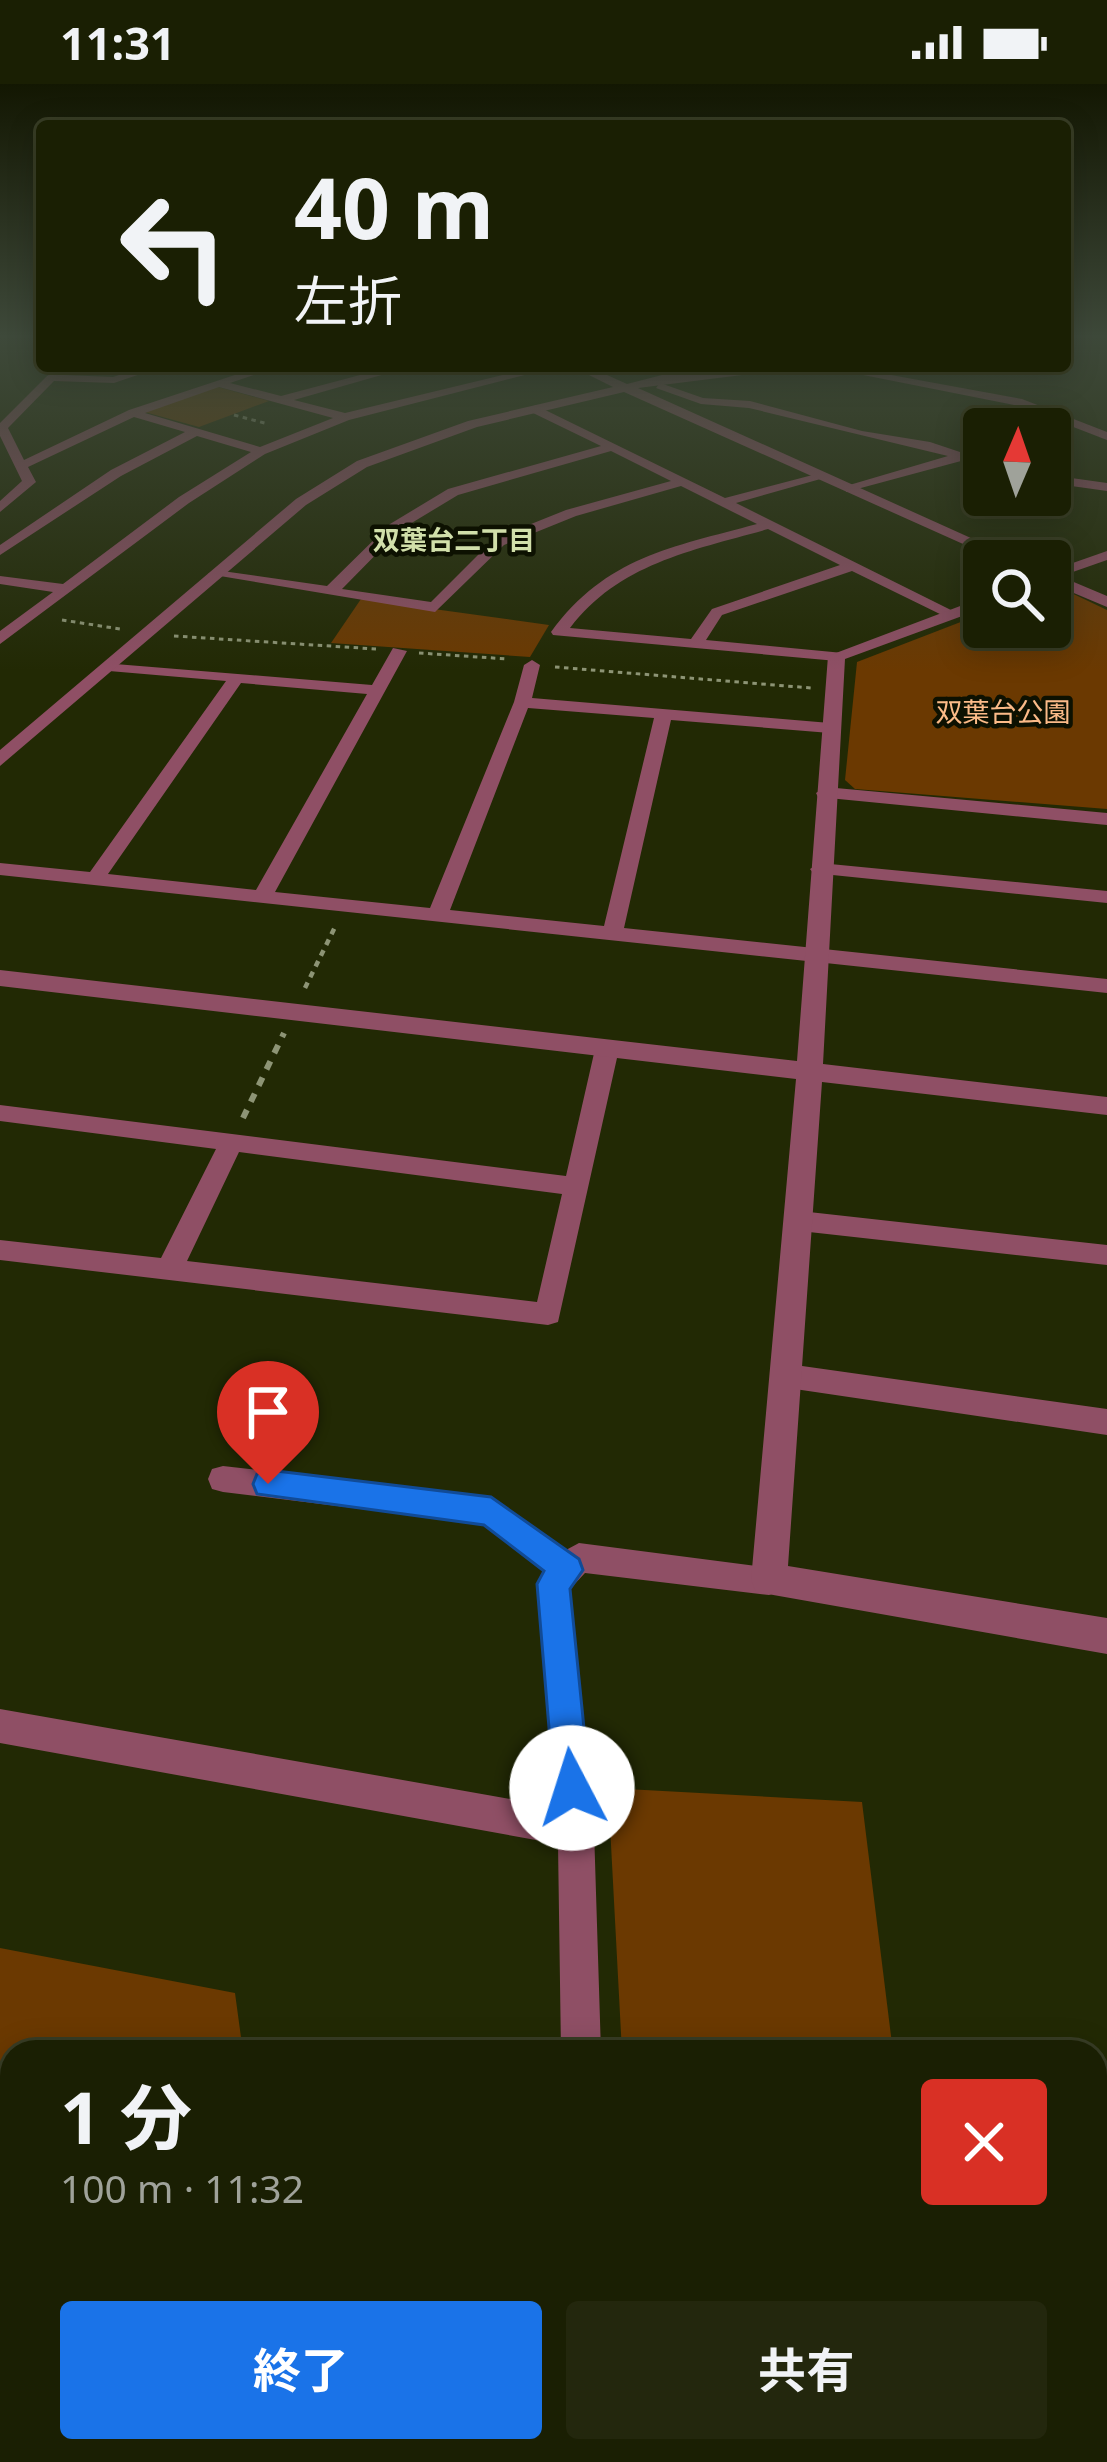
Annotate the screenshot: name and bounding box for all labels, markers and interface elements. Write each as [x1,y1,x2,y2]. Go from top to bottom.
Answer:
text: 11:31 [60,12,176,73]
text: 40 m [294,149,494,264]
icon: left [96,168,252,324]
text: 左折 [294,263,402,337]
north arrow [963,408,1071,516]
map controls [963,408,1071,648]
district label: 双葉台二丁目 [373,521,535,558]
button: search [963,540,1071,648]
park label: 双葉台公園 [936,693,1071,730]
pin [217,1361,319,1484]
icon: arrive [235,1379,301,1445]
position arrow [509,1725,635,1851]
text: 1 分 [60,2067,192,2165]
button: close [921,2079,1047,2205]
text: 100 m · 11:32 [60,2161,304,2214]
button: 終了 [60,2301,542,2439]
button: 共有 [566,2301,1047,2439]

